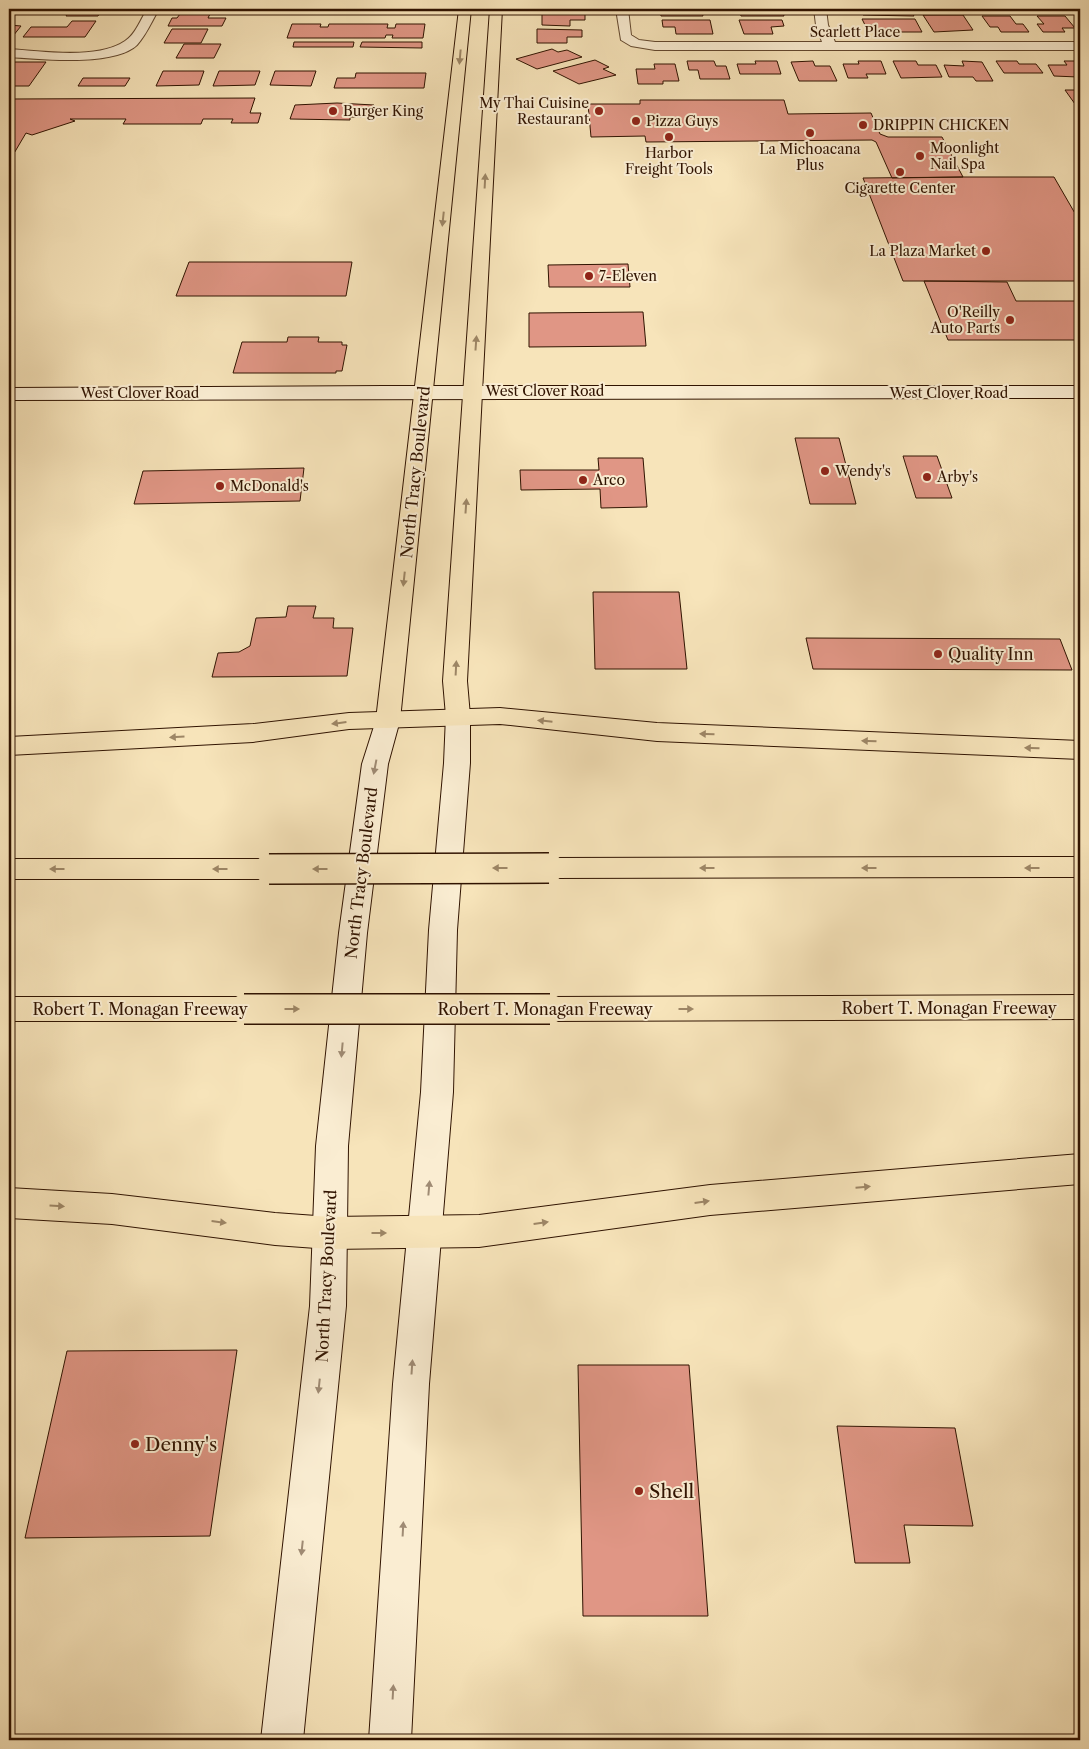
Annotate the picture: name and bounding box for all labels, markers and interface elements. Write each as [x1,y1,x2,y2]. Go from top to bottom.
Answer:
street label: Scarlett Place [810,23,900,41]
one-way arrow [456,50,464,66]
place label: My Thai Cuisine Restaurant [479,94,589,128]
place label: Burger King [343,102,424,120]
marker: Burger King [327,105,339,117]
marker: My Thai Cuisine Restaurant [593,105,605,117]
place label: Pizza Guys [646,112,718,130]
marker: Pizza Guys [630,115,642,127]
place label: DRIPPIN CHICKEN [873,116,1010,134]
marker: DRIPPIN CHICKEN [857,119,869,131]
marker: La Michoacana Plus [804,127,816,139]
marker: Harbor Freight Tools [663,131,675,143]
place label: Moonlight Nail Spa [930,139,999,173]
place label: La Michoacana Plus [759,140,861,174]
place label: Harbor Freight Tools [625,144,713,178]
marker: Moonlight Nail Spa [914,150,926,162]
marker: Cigarette Center [894,166,906,178]
one-way arrow [482,172,490,188]
place label: Cigarette Center [845,179,956,197]
one-way arrow [439,211,447,227]
place label: La Plaza Market [869,242,976,260]
marker: La Plaza Market [980,245,992,257]
place label: 7-Eleven [599,267,657,285]
marker: 7-Eleven [583,270,595,282]
place label: O'Reilly Auto Parts [930,303,1000,337]
marker: O'Reilly Auto Parts [1004,314,1016,326]
one-way arrow [472,335,480,351]
street label: West Clover Road [485,382,605,400]
street label: West Clover Road [80,384,200,402]
street label: West Clover Road [889,384,1009,402]
street label: North Tracy Boulevard [396,385,434,559]
place label: Wendy's [834,462,891,480]
marker: Wendy's [819,465,831,477]
place label: Arby's [936,468,978,486]
place label: Arco [592,471,625,489]
marker: Arby's [921,471,933,483]
marker: Arco [577,474,589,486]
place label: McDonald's [230,477,309,495]
marker: McDonald's [214,480,226,492]
one-way arrow [462,497,470,513]
one-way arrow [400,572,408,588]
place label: Quality Inn [948,644,1034,664]
marker: Quality Inn [932,648,944,660]
one-way arrow [452,660,460,676]
one-way arrow [537,717,553,725]
one-way arrow [331,719,347,727]
one-way arrow [699,730,715,738]
one-way arrow [169,734,185,742]
one-way arrow [861,737,877,745]
one-way arrow [1023,743,1039,751]
one-way arrow [371,759,379,775]
street label: North Tracy Boulevard [341,786,381,960]
one-way arrow [492,864,508,872]
one-way arrow [698,864,714,872]
one-way arrow [861,864,877,872]
one-way arrow [1023,864,1039,872]
one-way arrow [49,865,65,873]
one-way arrow [212,865,228,873]
one-way arrow [312,865,328,873]
street label: Robert T. Monagan Freeway [841,998,1058,1018]
street label: Robert T. Monagan Freeway [32,999,249,1019]
street label: Robert T. Monagan Freeway [437,999,654,1019]
one-way arrow [285,1005,301,1013]
one-way arrow [679,1005,695,1013]
one-way arrow [337,1042,345,1058]
one-way arrow [425,1180,433,1196]
one-way arrow [856,1183,872,1191]
street label: North Tracy Boulevard [311,1189,341,1363]
one-way arrow [694,1197,710,1205]
one-way arrow [50,1203,66,1211]
one-way arrow [211,1218,227,1226]
one-way arrow [533,1219,549,1227]
one-way arrow [371,1229,387,1237]
one-way arrow [409,1359,417,1375]
one-way arrow [315,1378,323,1394]
place label: Denny's [145,1433,217,1456]
marker: Denny's [129,1438,141,1450]
place label: Shell [649,1480,695,1503]
marker: Shell [633,1485,645,1497]
one-way arrow [399,1521,407,1537]
one-way arrow [298,1540,306,1556]
one-way arrow [390,1683,398,1699]

